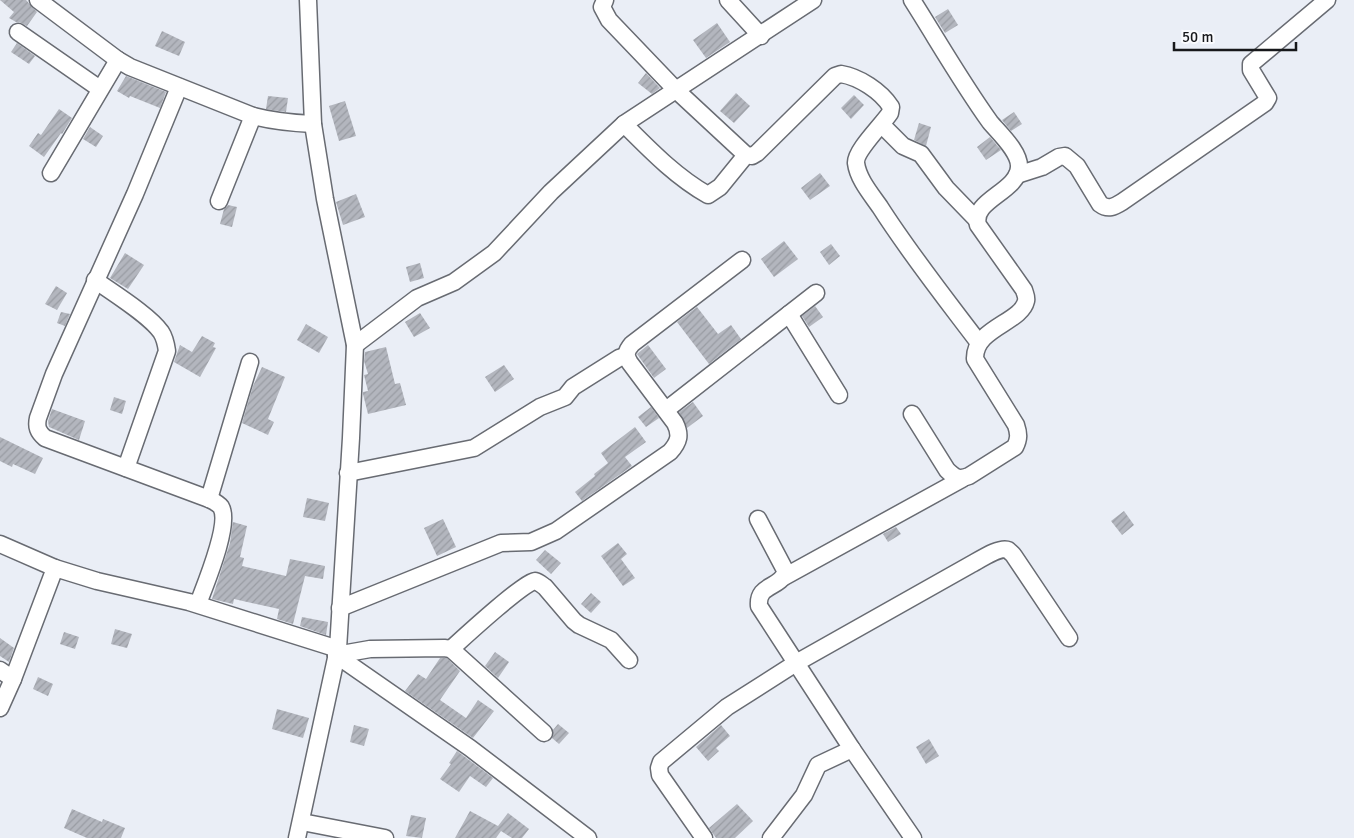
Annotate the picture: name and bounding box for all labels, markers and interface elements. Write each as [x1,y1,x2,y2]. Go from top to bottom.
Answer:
scale bar [1174,20,1296,52]
text: 50 m [1182,28,1213,46]

